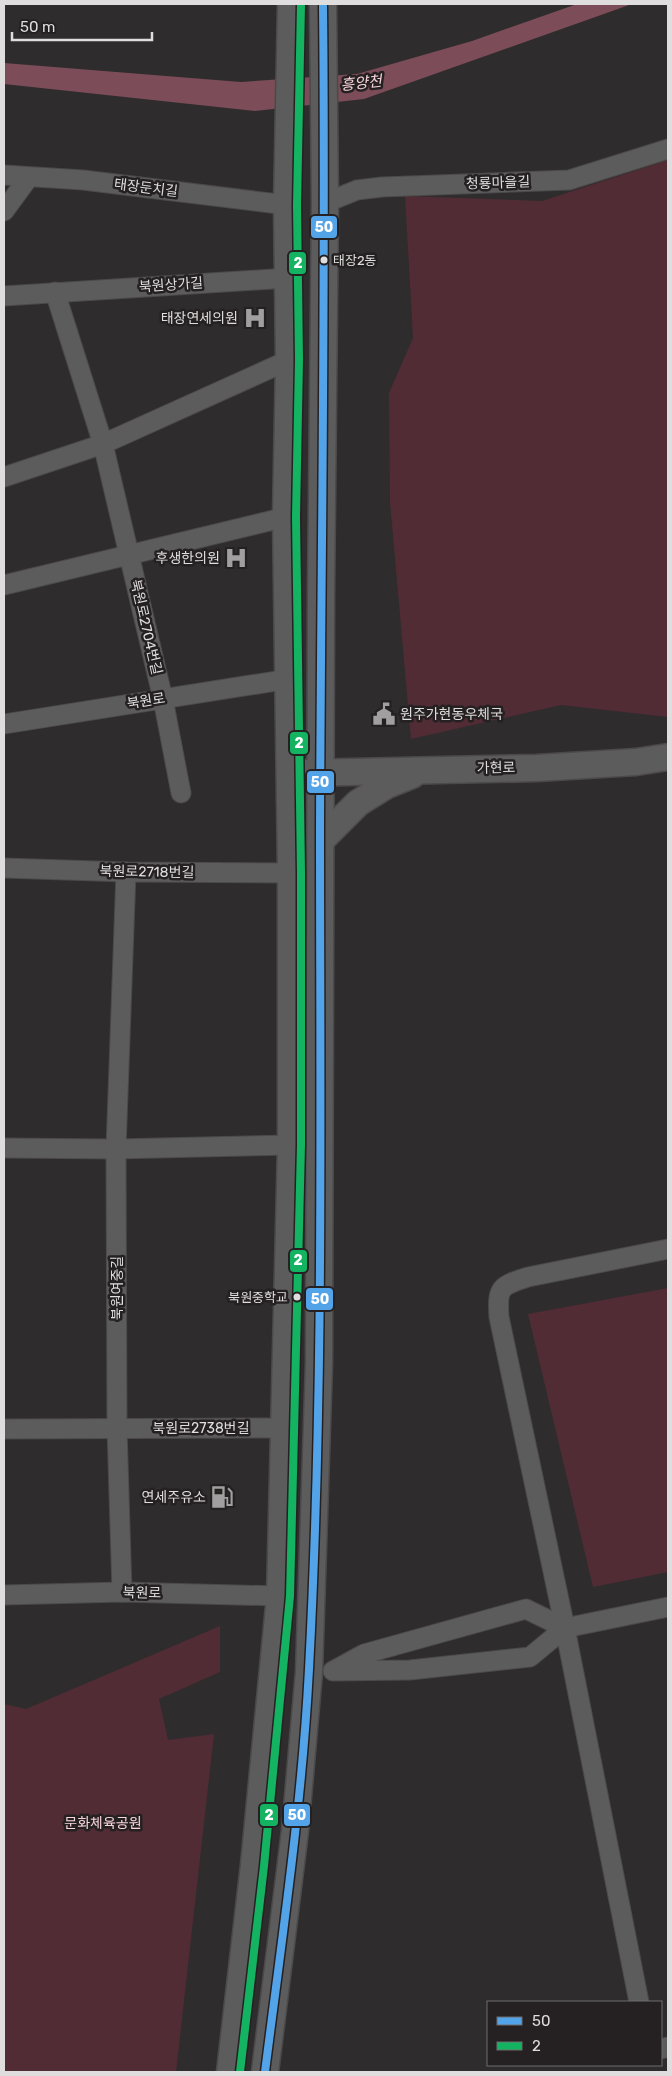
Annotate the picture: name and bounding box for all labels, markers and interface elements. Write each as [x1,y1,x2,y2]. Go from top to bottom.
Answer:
scale bar [12,10,152,42]
text: 50 m [20,18,55,36]
water label: 흥양천 [339,72,385,94]
street label: 청룡마을길 [466,173,530,193]
street label: 태장둔치길 [113,176,179,200]
line badge: 50 [310,215,338,239]
text: 50 [315,219,333,236]
line badge: 2 [288,251,307,275]
place label: 태장2동 [333,253,377,268]
text: 2 [293,255,303,272]
marker: 태장2동 [319,255,329,265]
street label: 북원상가길 [138,274,204,296]
hospital icon: 태장연세의원 [242,305,268,331]
place label: 태장연세의원 [161,310,238,327]
hospital icon: 후생한의원 [223,545,249,571]
place label: 후생한의원 [156,550,220,567]
street label: 북원로2704번길 [127,578,165,676]
street label: 북원로 [126,690,167,712]
public building icon: 원주가현동우체국 [371,701,397,727]
place label: 원주가현동우체국 [400,706,503,723]
line badge: 2 [289,731,309,755]
text: 2 [294,735,304,752]
street label: 가현로 [477,759,516,777]
line badge: 50 [306,770,335,794]
text: 50 [311,774,329,791]
street label: 북원로2718번길 [100,863,194,881]
line badge: 2 [289,1249,308,1273]
text: 2 [293,1252,303,1269]
street label: 북원여중길 [109,1256,126,1320]
line badge: 50 [305,1287,334,1311]
place label: 북원중학교 [228,1290,288,1305]
text: 50 [311,1291,329,1308]
marker: 북원중학교 [292,1292,302,1302]
street label: 북원로2738번길 [152,1420,250,1437]
fuel station icon: 연세주유소 [209,1484,235,1510]
place label: 연세주유소 [142,1489,206,1506]
street label: 북원로 [123,1584,162,1602]
line badge: 2 [259,1803,279,1827]
line badge: 50 [283,1803,311,1827]
text: 2 [264,1807,274,1824]
text: 50 [288,1807,306,1824]
park label: 문화체육공원 [64,1815,142,1832]
legend [487,2001,662,2066]
text: 50 [532,2012,550,2030]
text: 2 [532,2037,541,2055]

